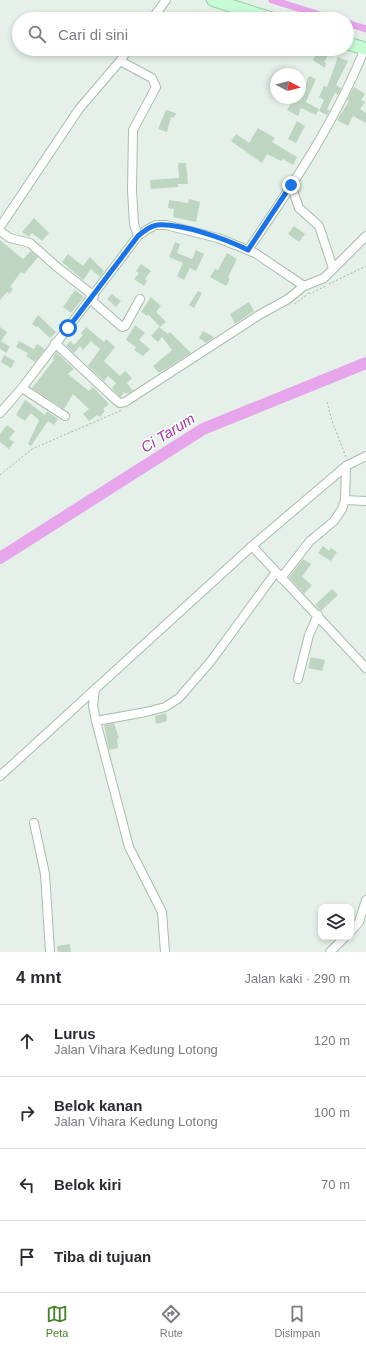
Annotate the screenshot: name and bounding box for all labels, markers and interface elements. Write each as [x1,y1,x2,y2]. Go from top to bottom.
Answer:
search box [12,12,354,56]
icon: search [26,23,48,45]
text: Cari di sini [58,26,128,43]
north arrow [270,68,306,104]
route end [282,176,300,194]
route start [59,319,77,337]
water label: Ci Tarum [138,409,198,456]
map controls [318,904,354,940]
button: layers [318,904,354,940]
text: 4 mnt [16,968,61,987]
text: Jalan kaki · 290 m [245,971,350,986]
text: Lurus [54,1025,96,1042]
icon: ahead [16,1030,38,1052]
text: 120 m [314,1033,350,1048]
text: Jalan Vihara Kedung Lotong [54,1042,218,1057]
text: Belok kanan [54,1097,142,1114]
icon: right [16,1102,38,1124]
text: 100 m [314,1105,350,1120]
text: Jalan Vihara Kedung Lotong [54,1114,218,1129]
icon: left [16,1174,38,1196]
text: Belok kiri [54,1176,122,1193]
text: 70 m [321,1177,350,1192]
icon: arrive [16,1246,38,1268]
text: Tiba di tujuan [54,1248,151,1265]
tab: Peta [46,1303,68,1339]
tab: Rute [160,1303,183,1339]
tab: Disimpan [274,1303,320,1339]

